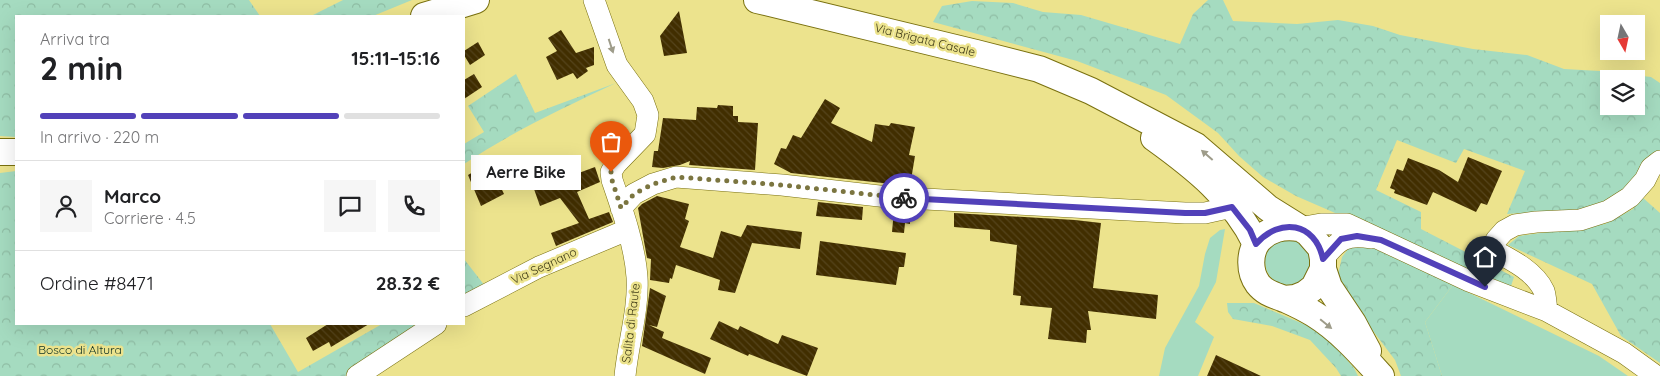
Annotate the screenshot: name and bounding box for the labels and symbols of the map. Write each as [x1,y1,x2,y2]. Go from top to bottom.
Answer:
north arrow [1600,15,1645,60]
street label: Via Brigata Casale [873,20,977,59]
one-way arrow [607,39,615,54]
pin [590,121,632,172]
one-way arrow [1200,149,1213,160]
callout: Aerre Bike [471,154,581,190]
courier [879,173,929,223]
pin [1464,236,1506,287]
street label: Via Segnano [509,244,579,287]
street label: Salita di Raute [618,282,643,364]
one-way arrow [1319,318,1332,329]
park label: Bosco di Altura [38,342,122,357]

